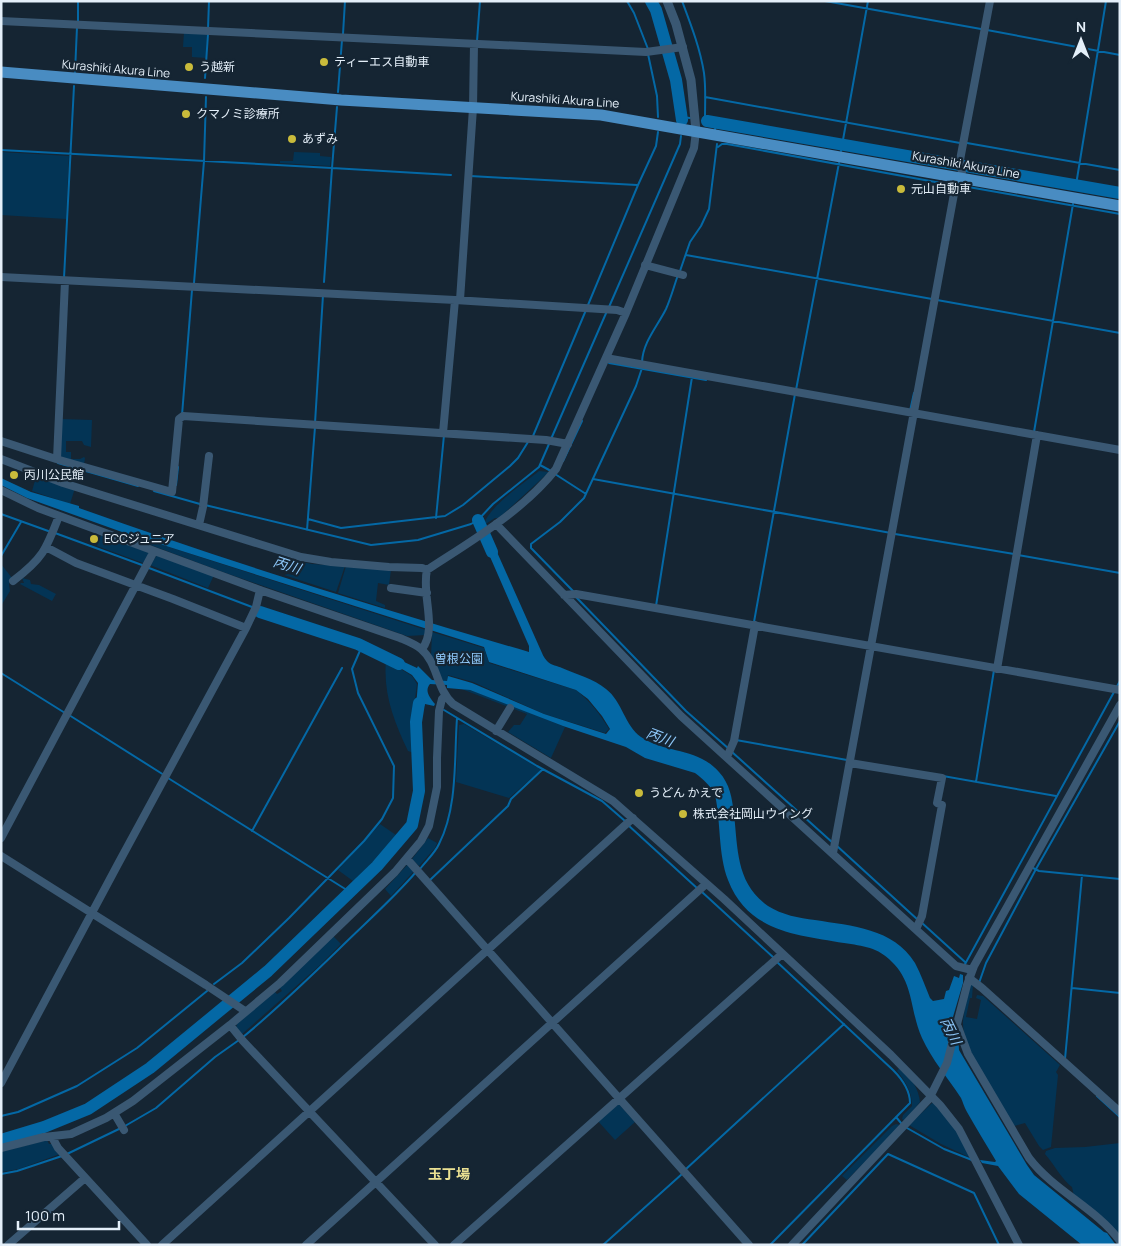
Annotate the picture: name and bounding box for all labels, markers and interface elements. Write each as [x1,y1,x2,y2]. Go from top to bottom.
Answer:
north arrow [1056,15,1106,65]
text: N [1076,17,1086,36]
place label: ティーエス自動車 [334,53,429,70]
street label: Kurashiki Akura Line [61,55,171,82]
marker: ティーエス自動車 [318,56,330,68]
place label: う越新 [199,58,235,75]
marker: う越新 [183,61,195,73]
street label: Kurashiki Akura Line [510,87,620,112]
place label: クマノミ診療所 [196,105,280,122]
marker: クマノミ診療所 [180,108,192,120]
place label: あずみ [302,130,338,147]
marker: あずみ [286,133,298,145]
street label: Kurashiki Akura Line [911,147,1021,182]
place label: 元山自動車 [911,180,971,197]
marker: 元山自動車 [895,183,907,195]
place label: 丙川公民館 [24,466,84,483]
marker: 丙川公民館 [8,469,20,481]
place label: ECCジュニア [104,530,175,547]
marker: ECCジュニア [88,533,100,545]
water label: 丙川 [271,551,305,579]
park label: 曽根公園 [435,650,483,667]
water label: 丙川 [644,723,679,751]
place label: うどん かえで [649,784,723,801]
marker: うどん かえで [633,787,645,799]
place label: 株式会社岡山ウイング [693,805,813,822]
marker: 株式会社岡山ウイング [677,808,689,820]
water label: 丙川 [937,1014,967,1049]
district label: 玉丁場 [428,1164,470,1183]
scale bar [18,1198,119,1230]
text: 100 m [25,1205,65,1226]

